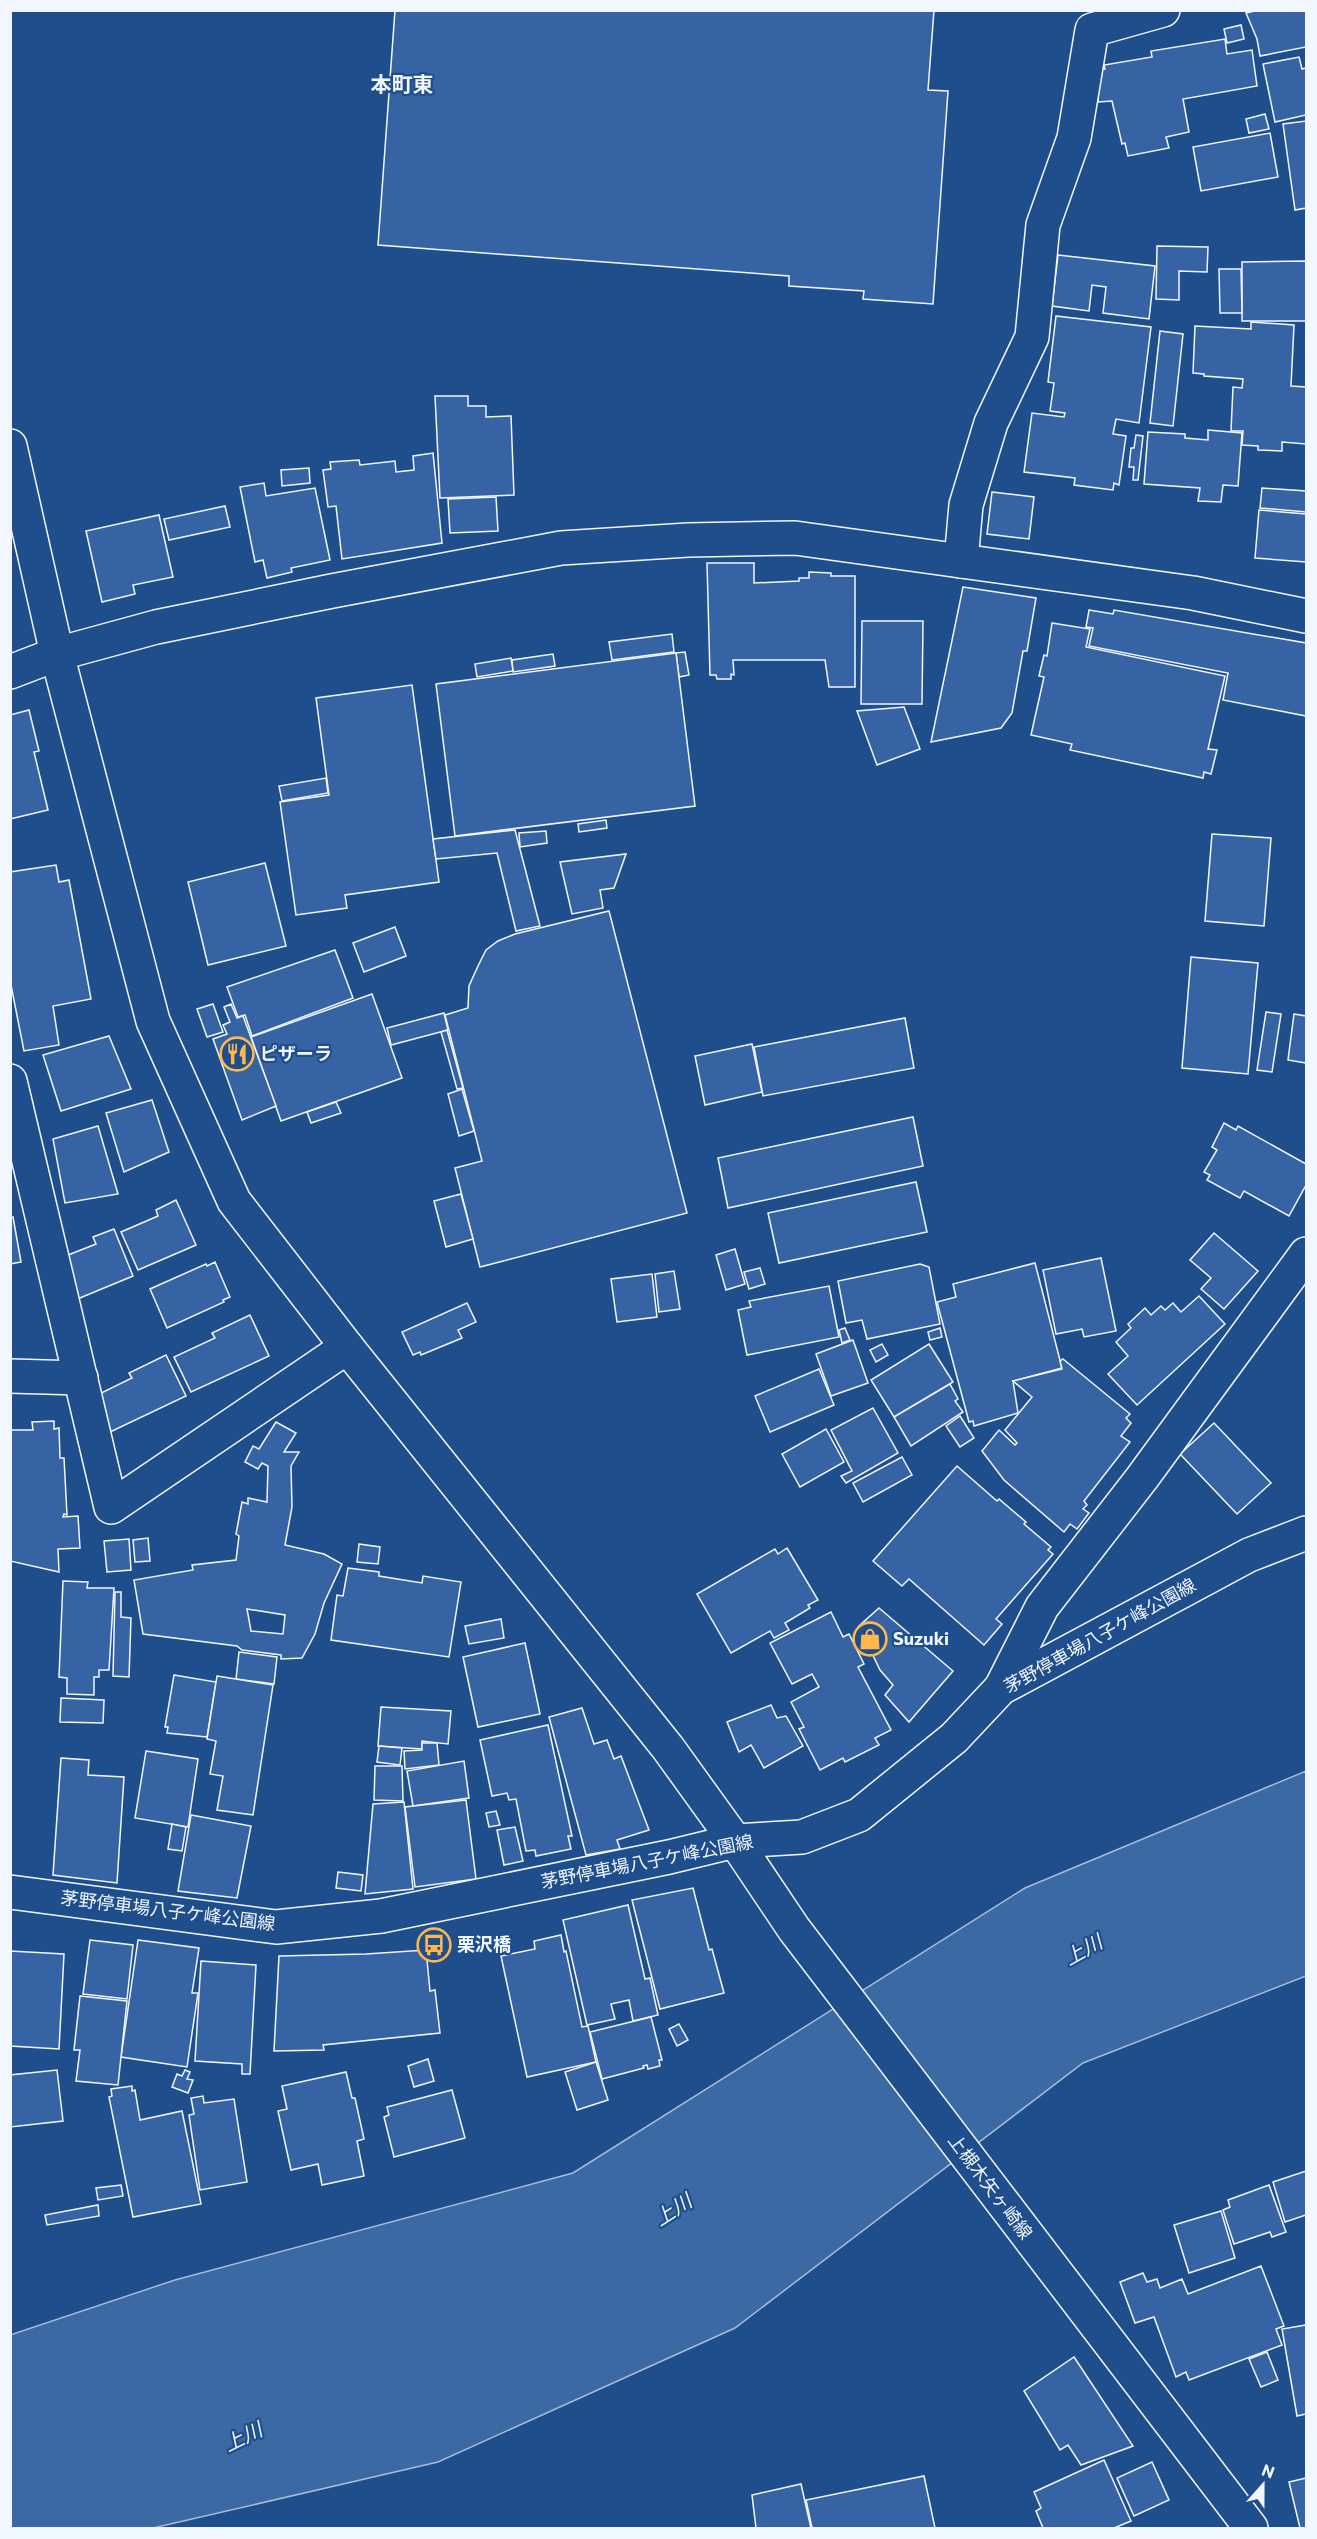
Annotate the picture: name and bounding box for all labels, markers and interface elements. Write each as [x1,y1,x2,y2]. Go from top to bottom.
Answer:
district label: 本町東 [371,71,434,96]
restaurant icon: ピザーラ [219,1036,255,1072]
place label: ピザーラ [260,1042,332,1064]
street label: 茅野停車場八子ケ峰公園線 [1000,1573,1199,1697]
shop icon: Suzuki [852,1621,888,1657]
place label: Suzuki [893,1627,949,1649]
street label: 茅野停車場八子ケ峰公園線 [539,1830,755,1892]
street label: 茅野停車場八子ケ峰公園線 [60,1886,277,1934]
bus stop icon: 栗沢橋 [416,1927,452,1963]
water label: 上川 [1059,1928,1108,1969]
place label: 栗沢橋 [457,1933,511,1955]
street label: 上槻木矢ヶ崎線 [944,2129,1037,2243]
water label: 上川 [649,2187,697,2230]
water label: 上川 [219,2416,268,2456]
north arrow [1233,2455,1293,2515]
text: N [1260,2460,1278,2482]

